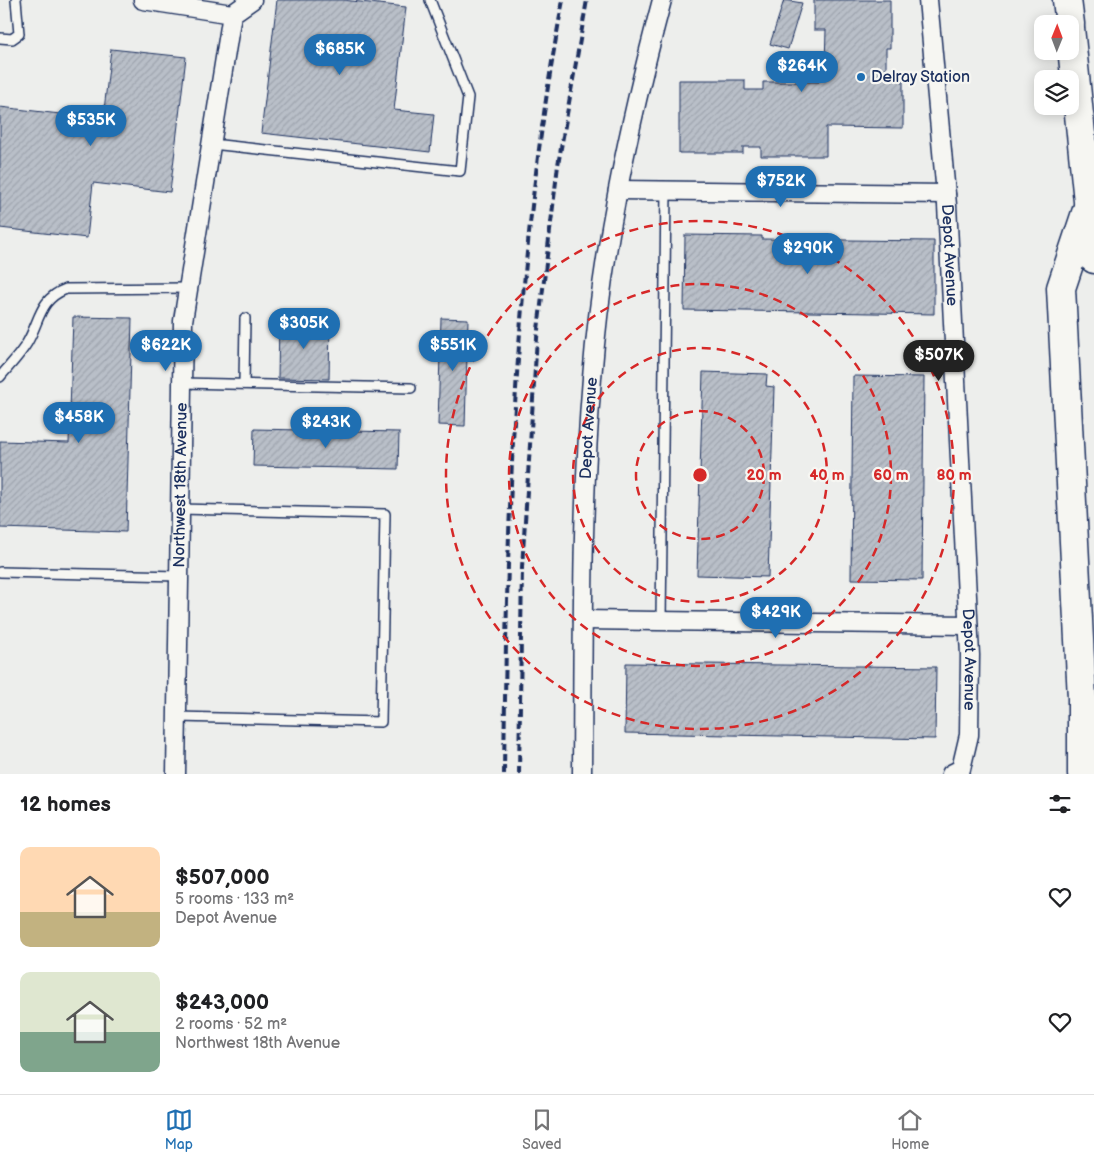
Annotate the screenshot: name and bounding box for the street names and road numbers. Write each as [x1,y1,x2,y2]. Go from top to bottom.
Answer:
street label: Depot Avenue [937,204,962,307]
street label: Depot Avenue [576,376,602,480]
street label: Northwest 18th Avenue [170,402,191,568]
street label: Depot Avenue [958,608,980,711]

